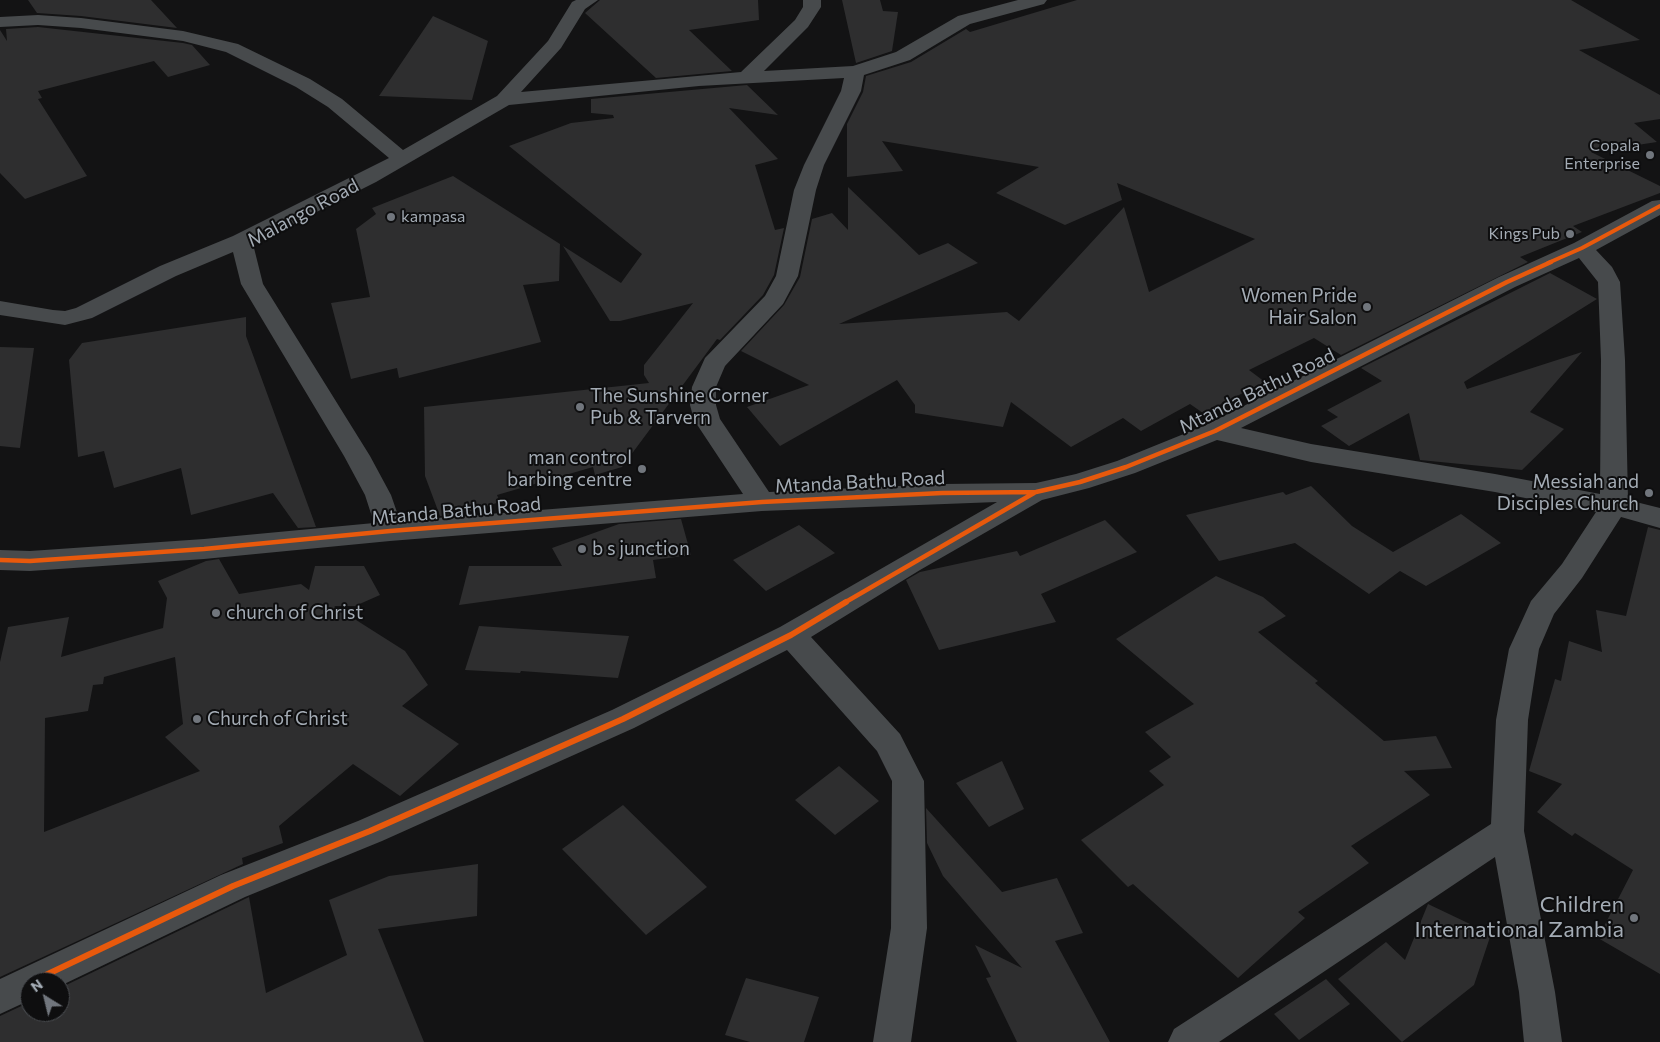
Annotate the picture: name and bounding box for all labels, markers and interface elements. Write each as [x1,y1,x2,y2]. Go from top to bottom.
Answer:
place label: Copala Enterprise [1564,136,1640,174]
marker: Copala Enterprise [1644,149,1656,161]
street label: Malango Road [243,174,363,252]
place label: kampasa [401,207,465,227]
marker: kampasa [385,211,397,223]
place label: Kings Pub [1489,224,1560,244]
marker: Kings Pub [1564,228,1576,240]
place label: Women Pride Hair Salon [1241,285,1357,329]
marker: Women Pride Hair Salon [1361,301,1373,313]
street label: Mtanda Bathu Road [1175,343,1339,439]
place label: The Sunshine Corner Pub & Tarvern [590,385,769,429]
marker: The Sunshine Corner Pub & Tarvern [574,401,586,413]
place label: man control barbing centre [507,447,632,491]
marker: man control barbing centre [636,463,648,475]
street label: Mtanda Bathu Road [774,466,946,498]
place label: Messiah and Disciples Church [1497,471,1639,515]
marker: Messiah and Disciples Church [1643,487,1655,499]
street label: Mtanda Bathu Road [370,492,542,530]
place label: b s junction [592,538,690,560]
marker: b s junction [576,543,588,555]
place label: church of Christ [226,602,363,624]
marker: church of Christ [210,607,222,619]
place label: Church of Christ [207,708,348,730]
marker: Church of Christ [191,713,203,725]
place label: Children International Zambia [1414,892,1624,944]
marker: Children International Zambia [1628,912,1640,924]
north arrow [20,972,70,1022]
text: N [27,975,46,995]

